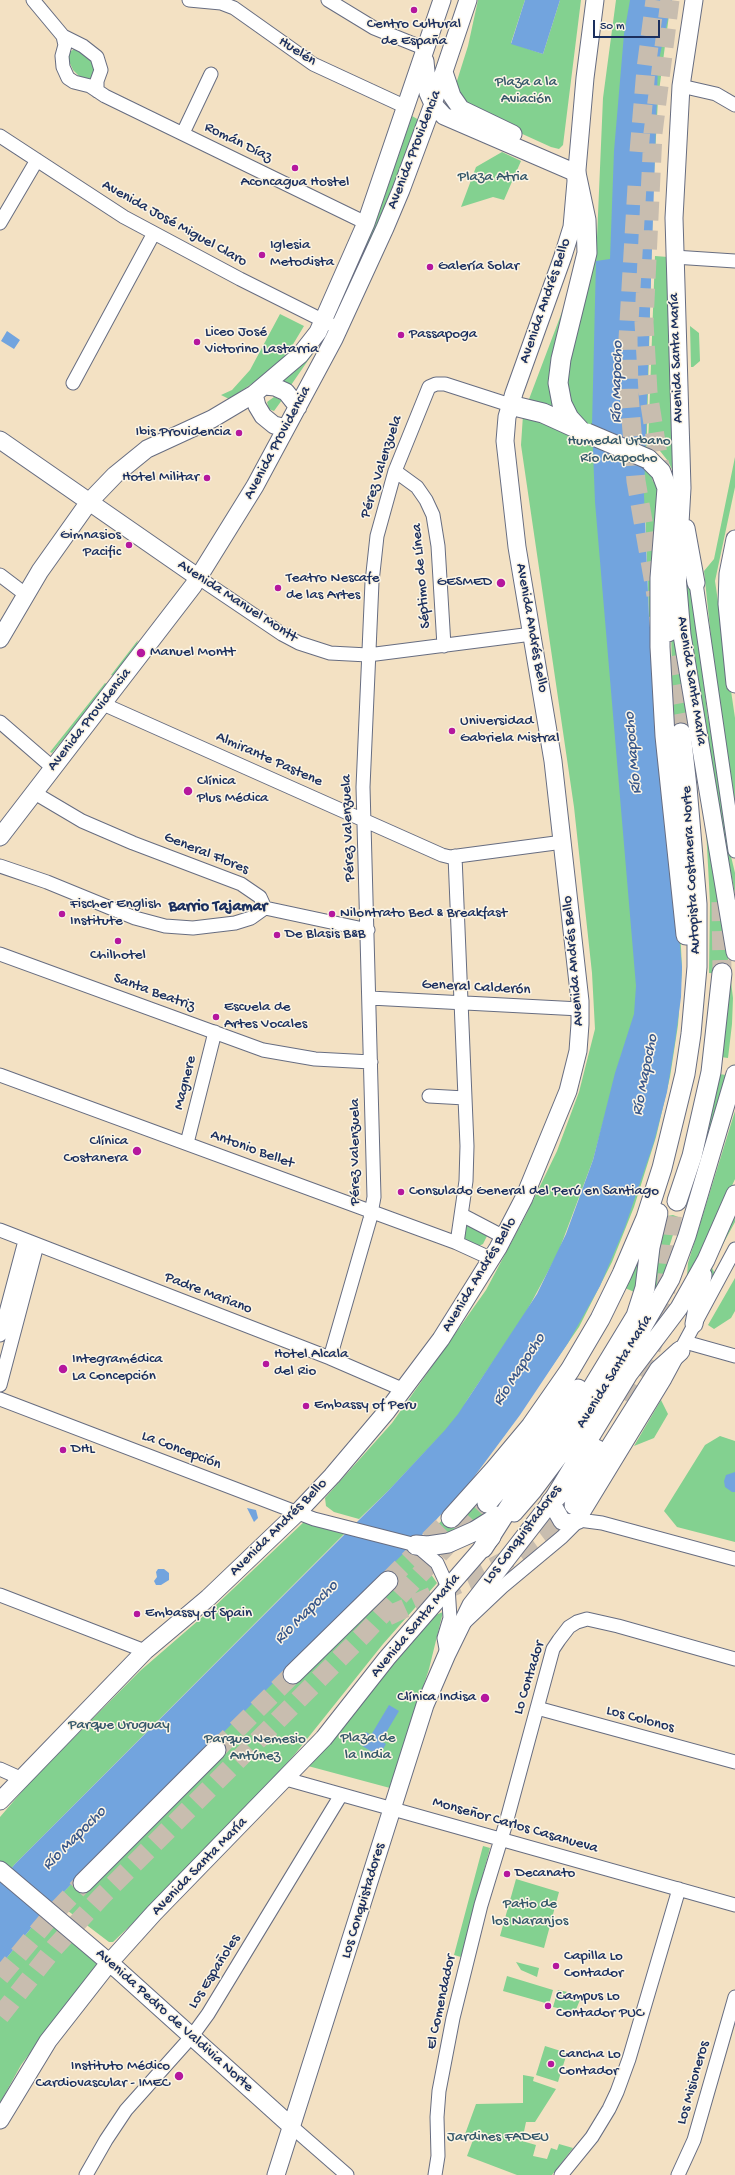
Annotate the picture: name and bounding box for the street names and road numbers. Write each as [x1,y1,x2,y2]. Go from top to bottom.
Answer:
street label: Huelén [275,33,319,71]
street label: Avenida Providencia [384,88,446,212]
street label: Román Díaz [201,119,275,167]
street label: Avenida José Miguel Claro [98,176,250,272]
street label: Avenida Andrés Bello [516,236,576,366]
street label: Avenida Santa María [666,293,688,423]
street label: Avenida Providencia [241,383,315,503]
street label: Pérez Valenzuela [357,413,407,521]
street label: Séptimo de Línea [408,523,436,629]
street label: Avenida Manuel Montt [174,557,300,647]
street label: Avenida Andrés Bello [511,562,551,694]
street label: Avenida Santa María [672,615,710,747]
street label: Avenida Providencia [44,665,136,775]
street label: Almirante Pastene [213,728,325,792]
street label: Pérez Valenzuela [338,774,360,882]
street label: Autopista Costanera Norte [679,785,705,955]
street label: General Flores [161,829,251,879]
street label: Avenida Andrés Bello [559,895,589,1027]
street label: Santa Beatriz [111,970,197,1016]
street label: General Calderón [421,976,531,1000]
street label: Magnere [171,1054,201,1112]
street label: Pérez Valenzuela [347,1098,365,1206]
street label: Antonio Bellet [208,1127,296,1173]
street label: Avenida Andrés Bello [439,1214,521,1336]
street label: Padre Mariano [162,1269,254,1319]
street label: Avenida Santa María [573,1312,657,1432]
street label: La Concepción [139,1428,223,1474]
street label: Avenida Andrés Bello [226,1475,332,1581]
street label: Los Conquistadores [480,1482,566,1588]
street label: Avenida Santa María [367,1570,465,1682]
street label: Lo Contador [510,1639,550,1717]
street label: Los Colonos [604,1702,676,1738]
street label: Monseñor Carlos Casanueva [430,1794,600,1858]
street label: Avenida Santa María [148,1814,252,1920]
street label: Los Conquistadores [338,1841,390,1961]
street label: Los Españoles [185,1931,245,2013]
street label: Avenida Pedro de Valdivia Norte [91,1945,257,2097]
street label: El Comendador [423,1953,461,2051]
street label: Los Misioneros [673,2039,715,2127]

